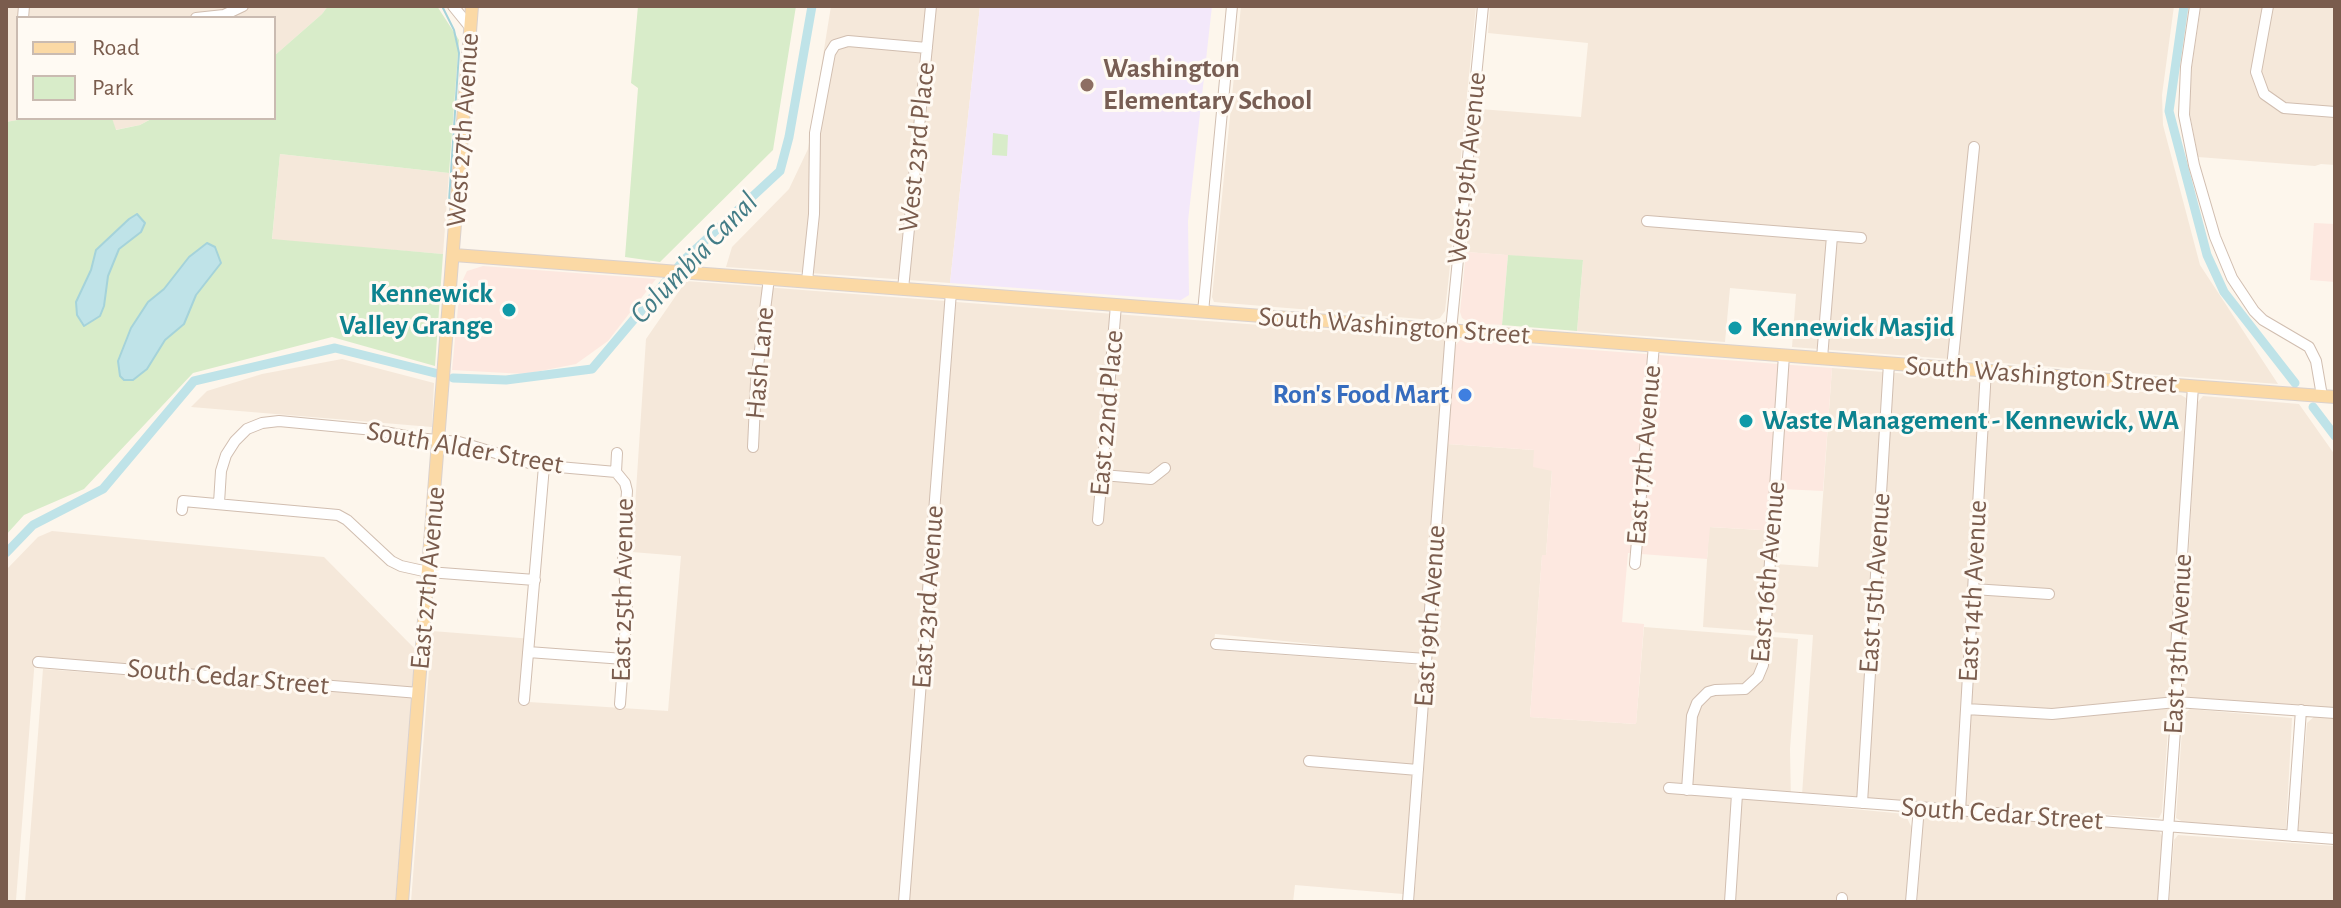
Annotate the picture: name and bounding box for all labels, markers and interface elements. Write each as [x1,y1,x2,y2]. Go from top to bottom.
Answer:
legend [16,16,276,120]
street label: West 27th Avenue [439,32,487,228]
text: Road [92,36,140,60]
place label: Washington Elementary School [1103,52,1312,118]
street label: West 23rd Place [891,60,943,234]
street label: West 19th Avenue [1440,70,1494,266]
text: Park [92,76,133,100]
marker: Washington Elementary School [1078,76,1096,94]
water label: Columbia Canal [622,185,766,331]
place label: Kennewick Valley Grange [339,277,493,343]
street label: South Washington Street [1257,300,1531,352]
marker: Kennewick Valley Grange [500,301,518,319]
street label: Hash Lane [738,305,782,421]
place label: Kennewick Masjid [1751,311,1955,345]
marker: Kennewick Masjid [1726,319,1744,337]
street label: East 22nd Place [1083,328,1131,498]
street label: South Washington Street [1904,349,2178,401]
street label: East 17th Avenue [1619,363,1669,547]
place label: Ron's Food Mart [1272,378,1449,412]
marker: Ron's Food Mart [1456,386,1474,404]
place label: Waste Management - Kennewick, WA [1762,404,2179,438]
marker: Waste Management - Kennewick, WA [1737,412,1755,430]
street label: South Alder Street [364,414,566,482]
street label: East 16th Avenue [1743,480,1793,664]
street label: East 27th Avenue [403,485,453,671]
street label: East 15th Avenue [1852,492,1898,674]
street label: East 25th Avenue [605,498,641,682]
street label: East 14th Avenue [1951,499,1995,683]
street label: East 23rd Avenue [905,504,951,690]
street label: East 19th Avenue [1407,524,1453,708]
street label: East 13th Avenue [2156,553,2200,735]
street label: South Cedar Street [126,651,330,703]
street label: South Cedar Street [1900,790,2104,838]

